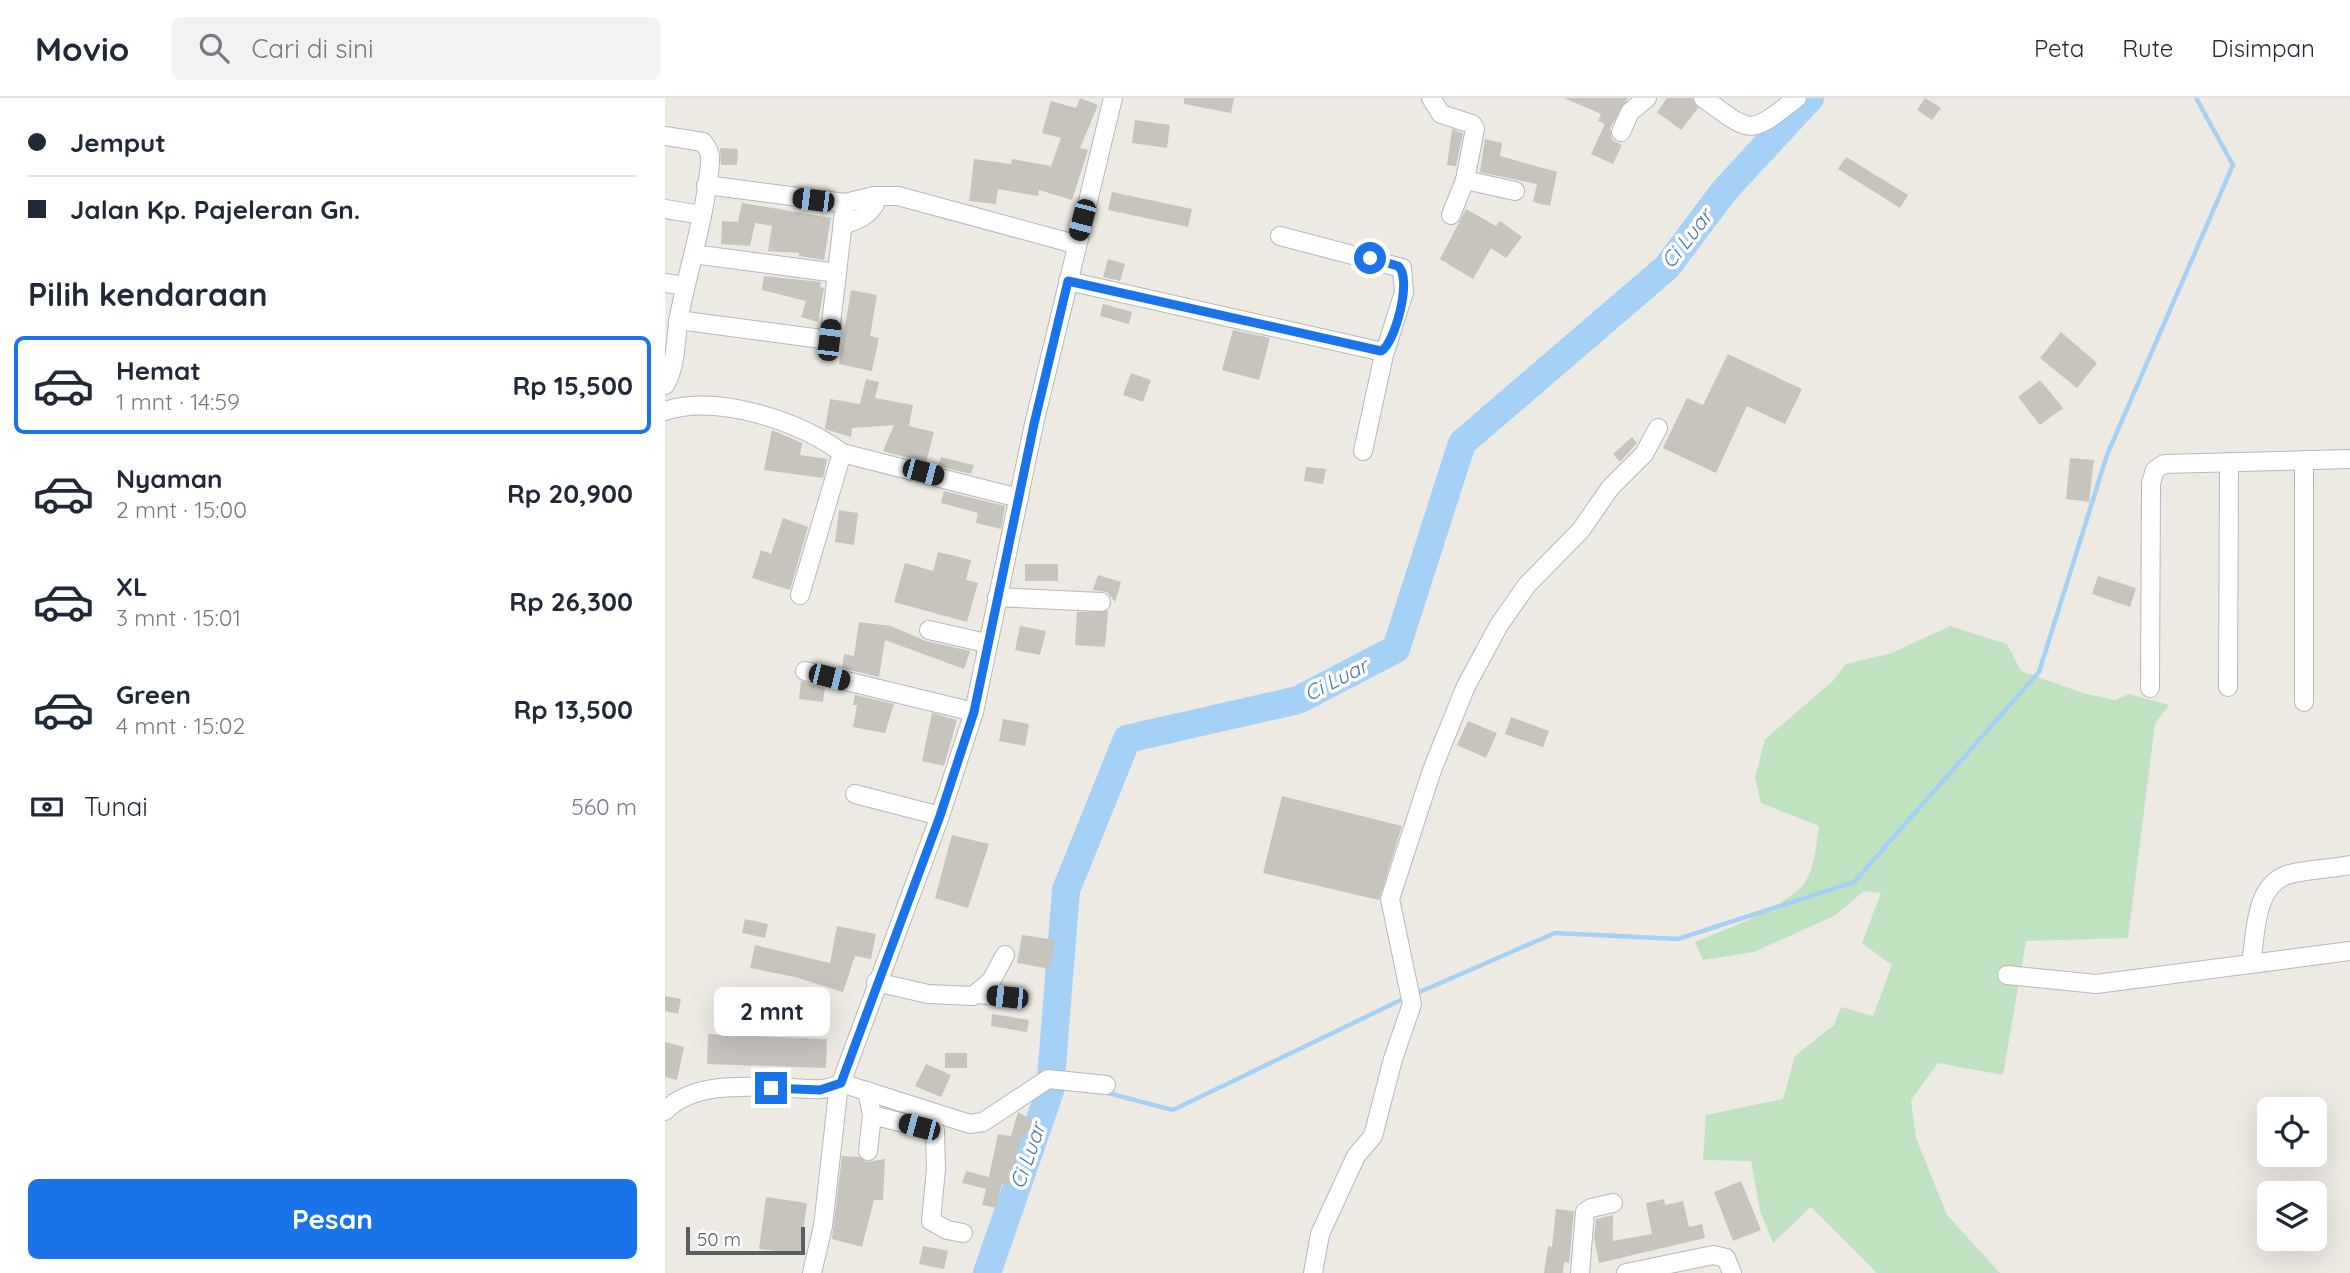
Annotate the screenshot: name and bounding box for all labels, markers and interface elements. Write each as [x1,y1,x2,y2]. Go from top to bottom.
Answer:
search box [171,17,661,80]
text: Movio [35,28,129,69]
icon: search [195,29,233,67]
text: Cari di sini [251,32,374,65]
text: Peta [2034,33,2084,63]
text: Rute [2122,33,2173,63]
text: Disimpan [2211,33,2315,63]
text: Jemput [70,126,166,159]
car [791,187,836,213]
text: Jalan Kp. Pajeleran Gn. [70,193,360,226]
car [1067,197,1098,243]
water label: Ci Luar [1655,201,1719,273]
route start [1354,242,1386,274]
text: Pilih kendaraan [28,274,268,314]
car [817,318,842,362]
icon: car [32,354,95,417]
text: Hemat [116,354,201,387]
text: Rp 15,500 [512,369,633,402]
text: 1 mnt · 14:59 [116,387,240,416]
car [900,456,947,488]
icon: car [32,462,95,525]
text: Nyaman [116,462,223,495]
text: Rp 20,900 [507,477,633,510]
text: 2 mnt · 15:00 [116,495,247,524]
icon: car [32,570,95,633]
text: XL [116,570,148,603]
text: Rp 26,300 [509,585,633,618]
text: 3 mnt · 15:01 [116,603,241,632]
water label: Ci Luar [1299,651,1374,706]
car [807,662,852,692]
icon: car [32,678,95,741]
text: Green [116,678,191,711]
text: Rp 13,500 [513,693,633,726]
text: 4 mnt · 15:02 [116,711,245,740]
icon: cash [28,788,66,826]
text: Tunai [84,790,148,823]
text: 560 m [571,792,637,821]
car [986,984,1029,1010]
callout: 2 mnt [713,986,829,1035]
text: 2 mnt [740,997,804,1026]
route end [755,1072,787,1104]
map controls [2257,1097,2327,1251]
button: locate [2257,1097,2327,1167]
car [896,1111,943,1143]
water label: Ci Luar [1004,1117,1051,1192]
button: Pesan [28,1179,637,1259]
button: layers [2257,1181,2327,1251]
scale bar [686,1224,805,1256]
text: 50 m [697,1227,741,1251]

